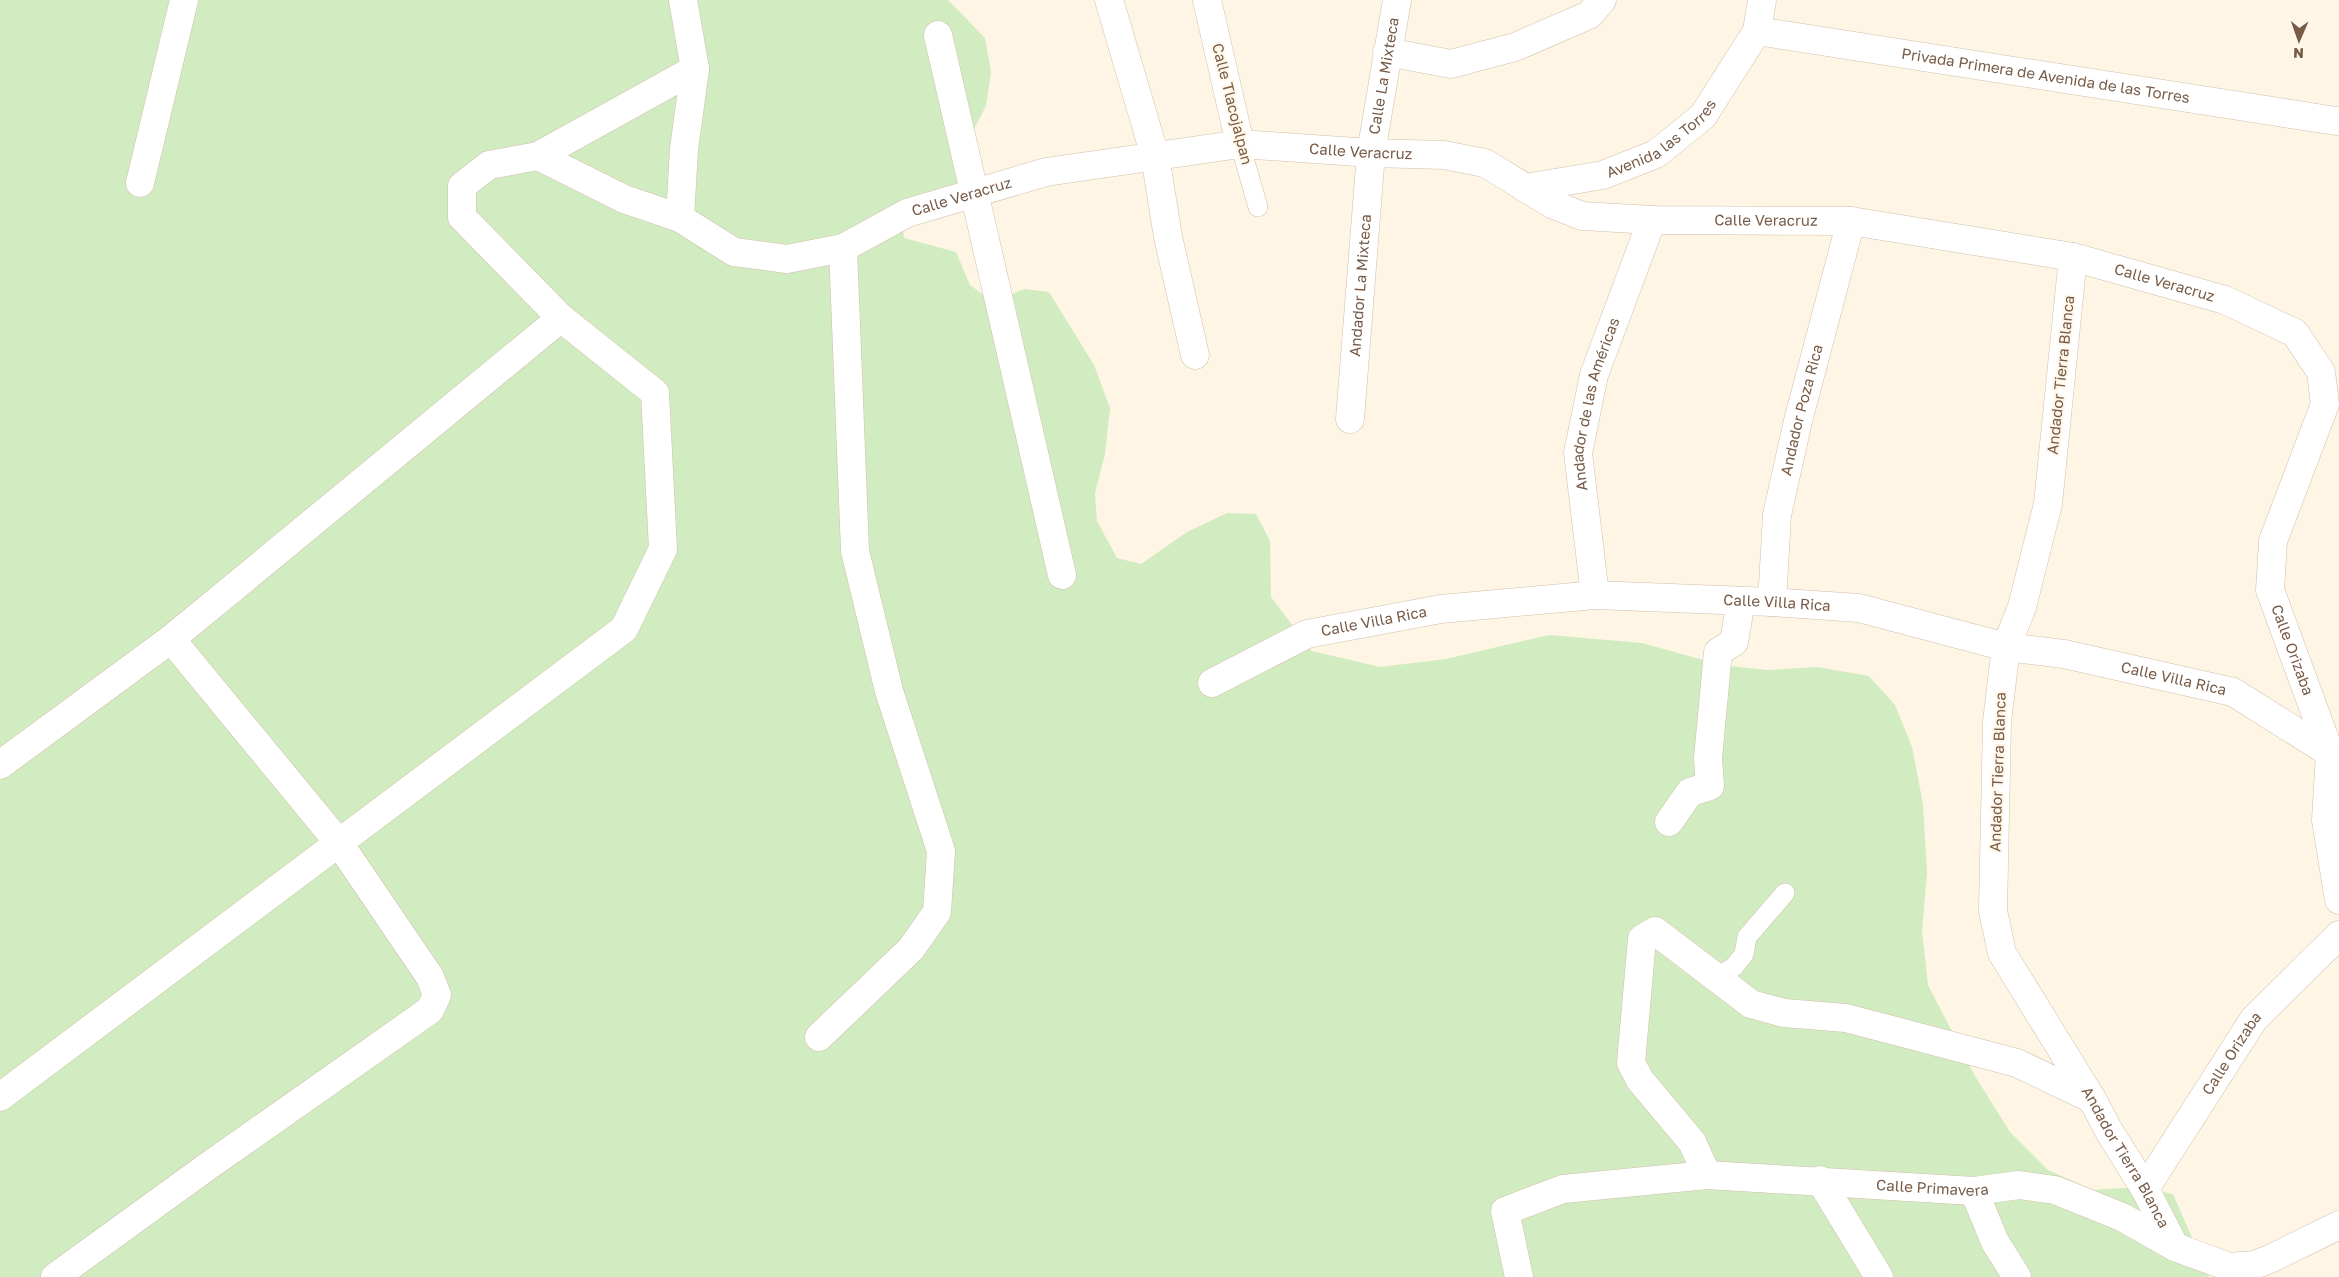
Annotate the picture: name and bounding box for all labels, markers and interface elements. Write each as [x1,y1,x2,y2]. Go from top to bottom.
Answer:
north arrow [2274,15,2324,65]
street label: Calle La Mixteca [1364,16,1402,136]
street label: Calle Tlacojalpan [1209,41,1257,166]
street label: Privada Primera de Avenida de las Torres [1900,44,2191,106]
text: N [2293,45,2304,62]
street label: Avenida las Torres [1603,95,1719,181]
street label: Calle Veracruz [1309,139,1413,162]
street label: Calle Veracruz [909,173,1014,219]
street label: Calle Veracruz [1714,210,1818,229]
street label: Andador La Mixteca [1345,213,1374,357]
street label: Calle Veracruz [2112,259,2217,305]
street label: Andador Tierra Blanca [2043,294,2077,455]
street label: Andador de las Américas [1568,315,1623,492]
street label: Andador Poza Rica [1776,342,1826,477]
street label: Calle Villa Rica [1723,590,1831,614]
street label: Calle Villa Rica [1319,602,1428,639]
street label: Calle Orizaba [2268,602,2318,698]
street label: Calle Villa Rica [2119,657,2228,698]
street label: Andador Tierra Blanca [1985,692,2009,852]
street label: Calle Orizaba [2198,1007,2264,1098]
street label: Andador Tierra Blanca [2079,1083,2174,1231]
street label: Calle Primavera [1876,1175,1990,1199]

